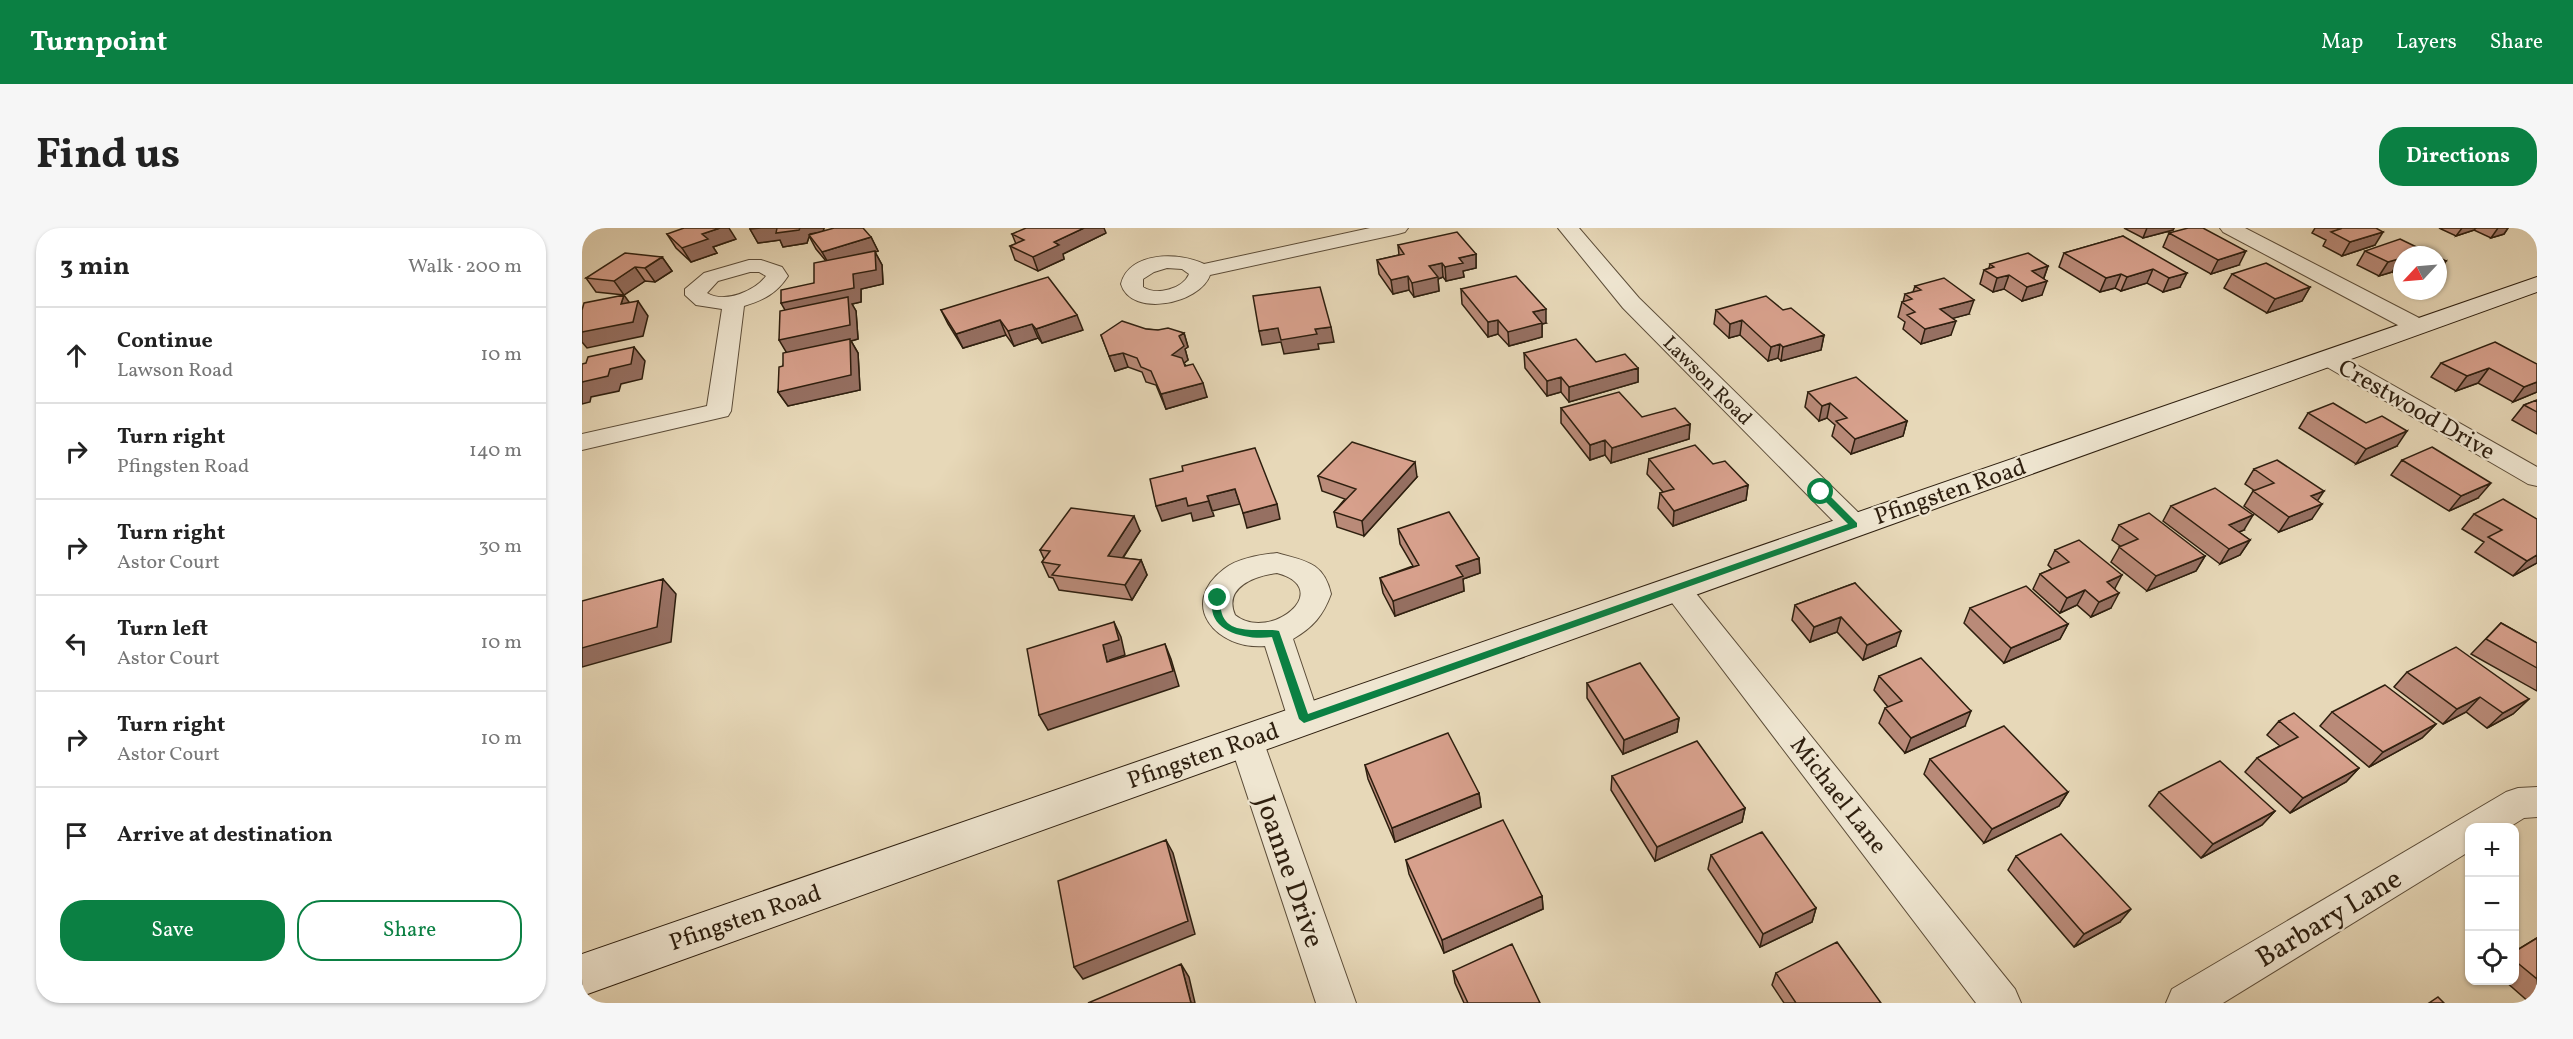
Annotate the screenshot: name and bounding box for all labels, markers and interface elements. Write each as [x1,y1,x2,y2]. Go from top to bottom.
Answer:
text: Turnpoint [30,23,167,62]
text: Map [2321,28,2363,57]
text: Layers [2396,28,2457,57]
text: Share [2490,28,2543,57]
text: Find us [36,127,180,186]
button: Directions [2379,127,2537,186]
north arrow [2393,246,2447,300]
text: 3 min [60,249,130,285]
text: Walk · 200 m [408,253,522,281]
text: Continue [117,326,213,357]
street label: Lawson Road [1656,330,1758,432]
icon: ahead [60,339,93,372]
text: 10 m [481,341,522,369]
street label: Crestwood Drive [2331,352,2501,470]
text: Lawson Road [117,357,233,385]
text: Turn right [117,422,225,453]
icon: right [60,435,93,468]
text: 140 m [469,437,522,465]
street label: Pfingsten Road [1870,451,2031,535]
text: Pfingsten Road [117,453,249,481]
route start [1807,478,1833,504]
text: Turn right [117,518,225,549]
icon: right [60,531,93,564]
text: 30 m [478,533,522,561]
text: Astor Court [117,549,220,577]
route end [1204,584,1230,610]
text: Turn left [117,614,208,645]
icon: left [60,627,93,660]
text: 10 m [481,629,522,657]
text: Astor Court [117,645,220,673]
text: Turn right [117,710,225,741]
street label: Pfingsten Road [1123,715,1284,799]
icon: right [60,723,93,756]
text: 10 m [481,725,522,753]
street label: Michael Lane [1781,730,1894,862]
text: Astor Court [117,741,220,769]
street label: Joanne Drive [1244,790,1333,953]
icon: arrive [60,819,93,852]
text: Arrive at destination [117,820,333,851]
map controls [2465,823,2519,985]
button: + [2465,823,2519,877]
street label: Barbary Lane [2249,860,2409,978]
street label: Pfingsten Road [665,877,826,961]
button: − [2465,877,2519,931]
button: Save [60,900,285,961]
button: Share [297,900,522,961]
button: locate [2465,931,2519,985]

